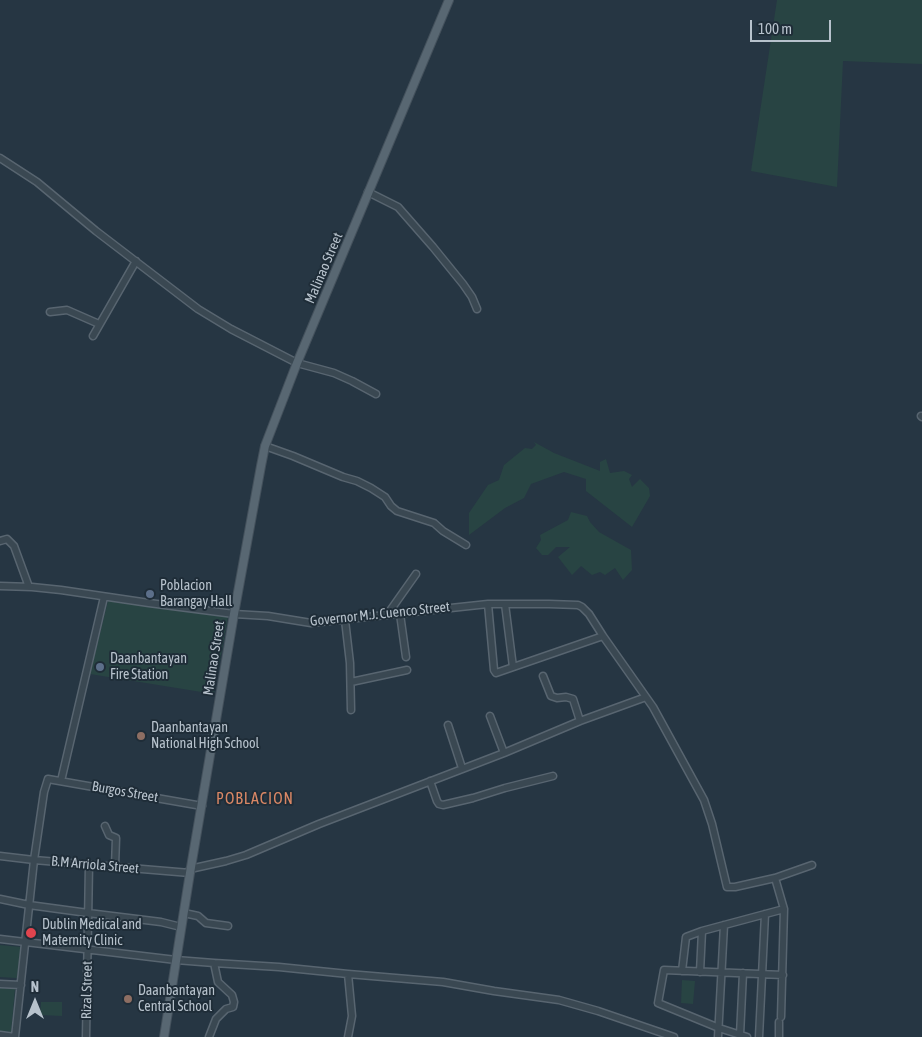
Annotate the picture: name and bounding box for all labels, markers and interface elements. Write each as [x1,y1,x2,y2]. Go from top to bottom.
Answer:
scale bar [752,10,833,42]
text: 100 m [758,20,792,37]
street label: Malinao Street [302,230,346,306]
place label: Poblacion Barangay Hall [160,578,232,610]
marker: Poblacion Barangay Hall [144,588,156,600]
street label: Governor M.J. Cuenco Street [309,598,451,630]
street label: Malinao Street [200,619,228,697]
place label: Daanbantayan Fire Station [110,651,187,684]
marker: Daanbantayan Fire Station [94,661,106,673]
place label: Daanbantayan National High School [151,720,259,752]
marker: Daanbantayan National High School [135,730,147,742]
street label: Burgos Street [91,778,159,806]
district label: POBLACION [215,789,295,809]
street label: B.M Arriola Street [50,853,140,877]
place label: Dublin Medical and Maternity Clinic [42,917,142,950]
marker: Dublin Medical and Maternity Clinic [24,926,38,940]
street label: Rizal Street [78,961,96,1019]
north arrow [10,977,60,1027]
text: N [31,979,39,995]
place label: Daanbantayan Central School [138,983,215,1016]
marker: Daanbantayan Central School [122,993,134,1005]

